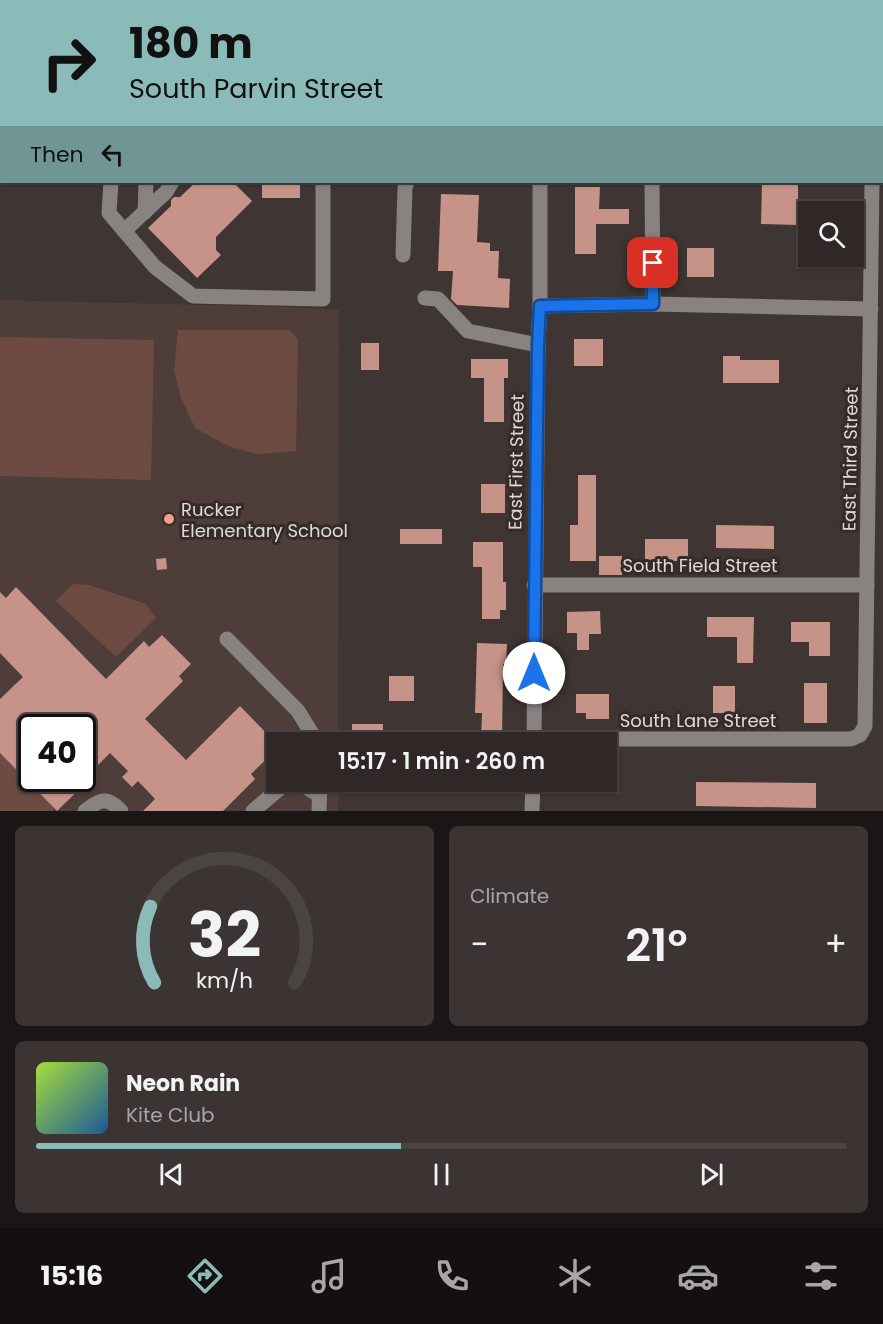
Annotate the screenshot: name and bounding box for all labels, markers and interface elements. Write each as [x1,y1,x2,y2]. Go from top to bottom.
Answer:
text: 180 m [129,14,253,73]
icon: right [30,24,108,102]
text: South Parvin Street [129,70,383,107]
icon: left [96,138,129,171]
text: Then [30,139,84,170]
map controls [798,201,864,267]
button: search [798,201,864,267]
pin [627,237,678,288]
icon: arrive [636,246,669,279]
street label: East Third Street [836,387,864,531]
street label: East First Street [502,394,530,530]
place label: Rucker Elementary School [181,497,348,543]
marker: Rucker Elementary School [162,512,176,526]
street label: South Field Street [622,553,778,578]
position arrow [502,641,566,705]
street label: South Lane Street [620,708,776,733]
speed limit sign: 40 [18,714,96,792]
text: 15:17 · 1 min · 260 m [338,746,545,777]
text: Climate [470,882,549,910]
text: 32 [188,891,261,979]
text: 21° [625,914,687,977]
text: − [470,921,488,968]
text: + [824,921,847,968]
text: km/h [196,965,253,996]
text: Neon Rain [126,1068,240,1099]
text: Kite Club [126,1101,215,1129]
icon: previous [155,1158,188,1191]
icon: pause [425,1158,458,1191]
icon: next [695,1158,728,1191]
icon: directions [184,1255,226,1297]
icon: music [308,1255,350,1297]
icon: phone [431,1255,473,1297]
icon: climate [554,1255,596,1297]
icon: car [677,1255,719,1297]
icon: filters [800,1255,842,1297]
text: 15:16 [41,1257,103,1294]

